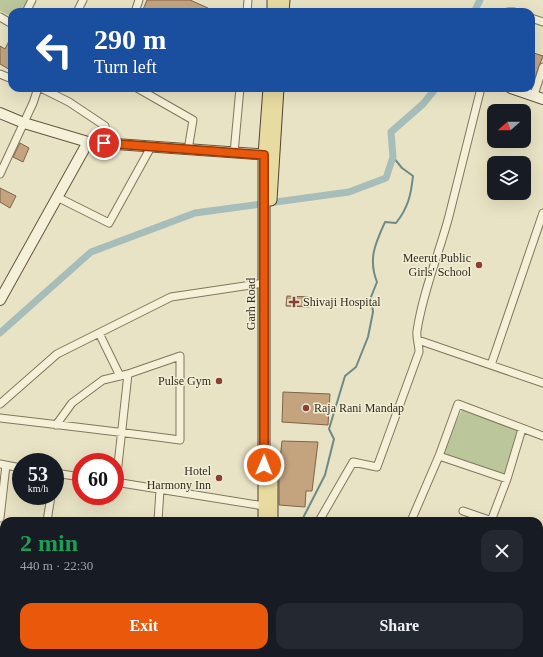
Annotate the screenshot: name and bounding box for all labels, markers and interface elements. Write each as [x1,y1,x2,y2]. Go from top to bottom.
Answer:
icon: left [28,24,80,76]
text: 290 m [94,24,166,55]
text: Turn left [94,57,157,77]
north arrow [487,104,531,148]
map controls [487,104,531,200]
pin [87,126,121,160]
icon: arrive [93,132,115,154]
button: layers [487,156,531,200]
place label: Meerut Public Girls' School [403,251,472,279]
marker: Meerut Public Girls' School [474,260,484,270]
street label: Garh Road [244,278,258,330]
place label: Shivaji Hospital [303,295,381,309]
marker: Shivaji Hospital [288,296,300,308]
place label: Pulse Gym [158,374,212,388]
marker: Pulse Gym [214,376,224,386]
place label: Raja Rani Mandap [314,401,404,415]
marker: Raja Rani Mandap [301,403,311,413]
position arrow [243,444,285,486]
speed limit sign: 60 [72,453,124,505]
text: 53 [28,463,48,485]
place label: Hotel Harmony Inn [147,464,212,492]
marker: Hotel Harmony Inn [214,473,224,483]
text: km/h [28,483,48,494]
text: 2 min [20,530,78,556]
button: close [481,530,523,572]
text: 440 m · 22:30 [20,558,93,573]
button: Exit [20,603,268,649]
button: Share [276,603,523,649]

